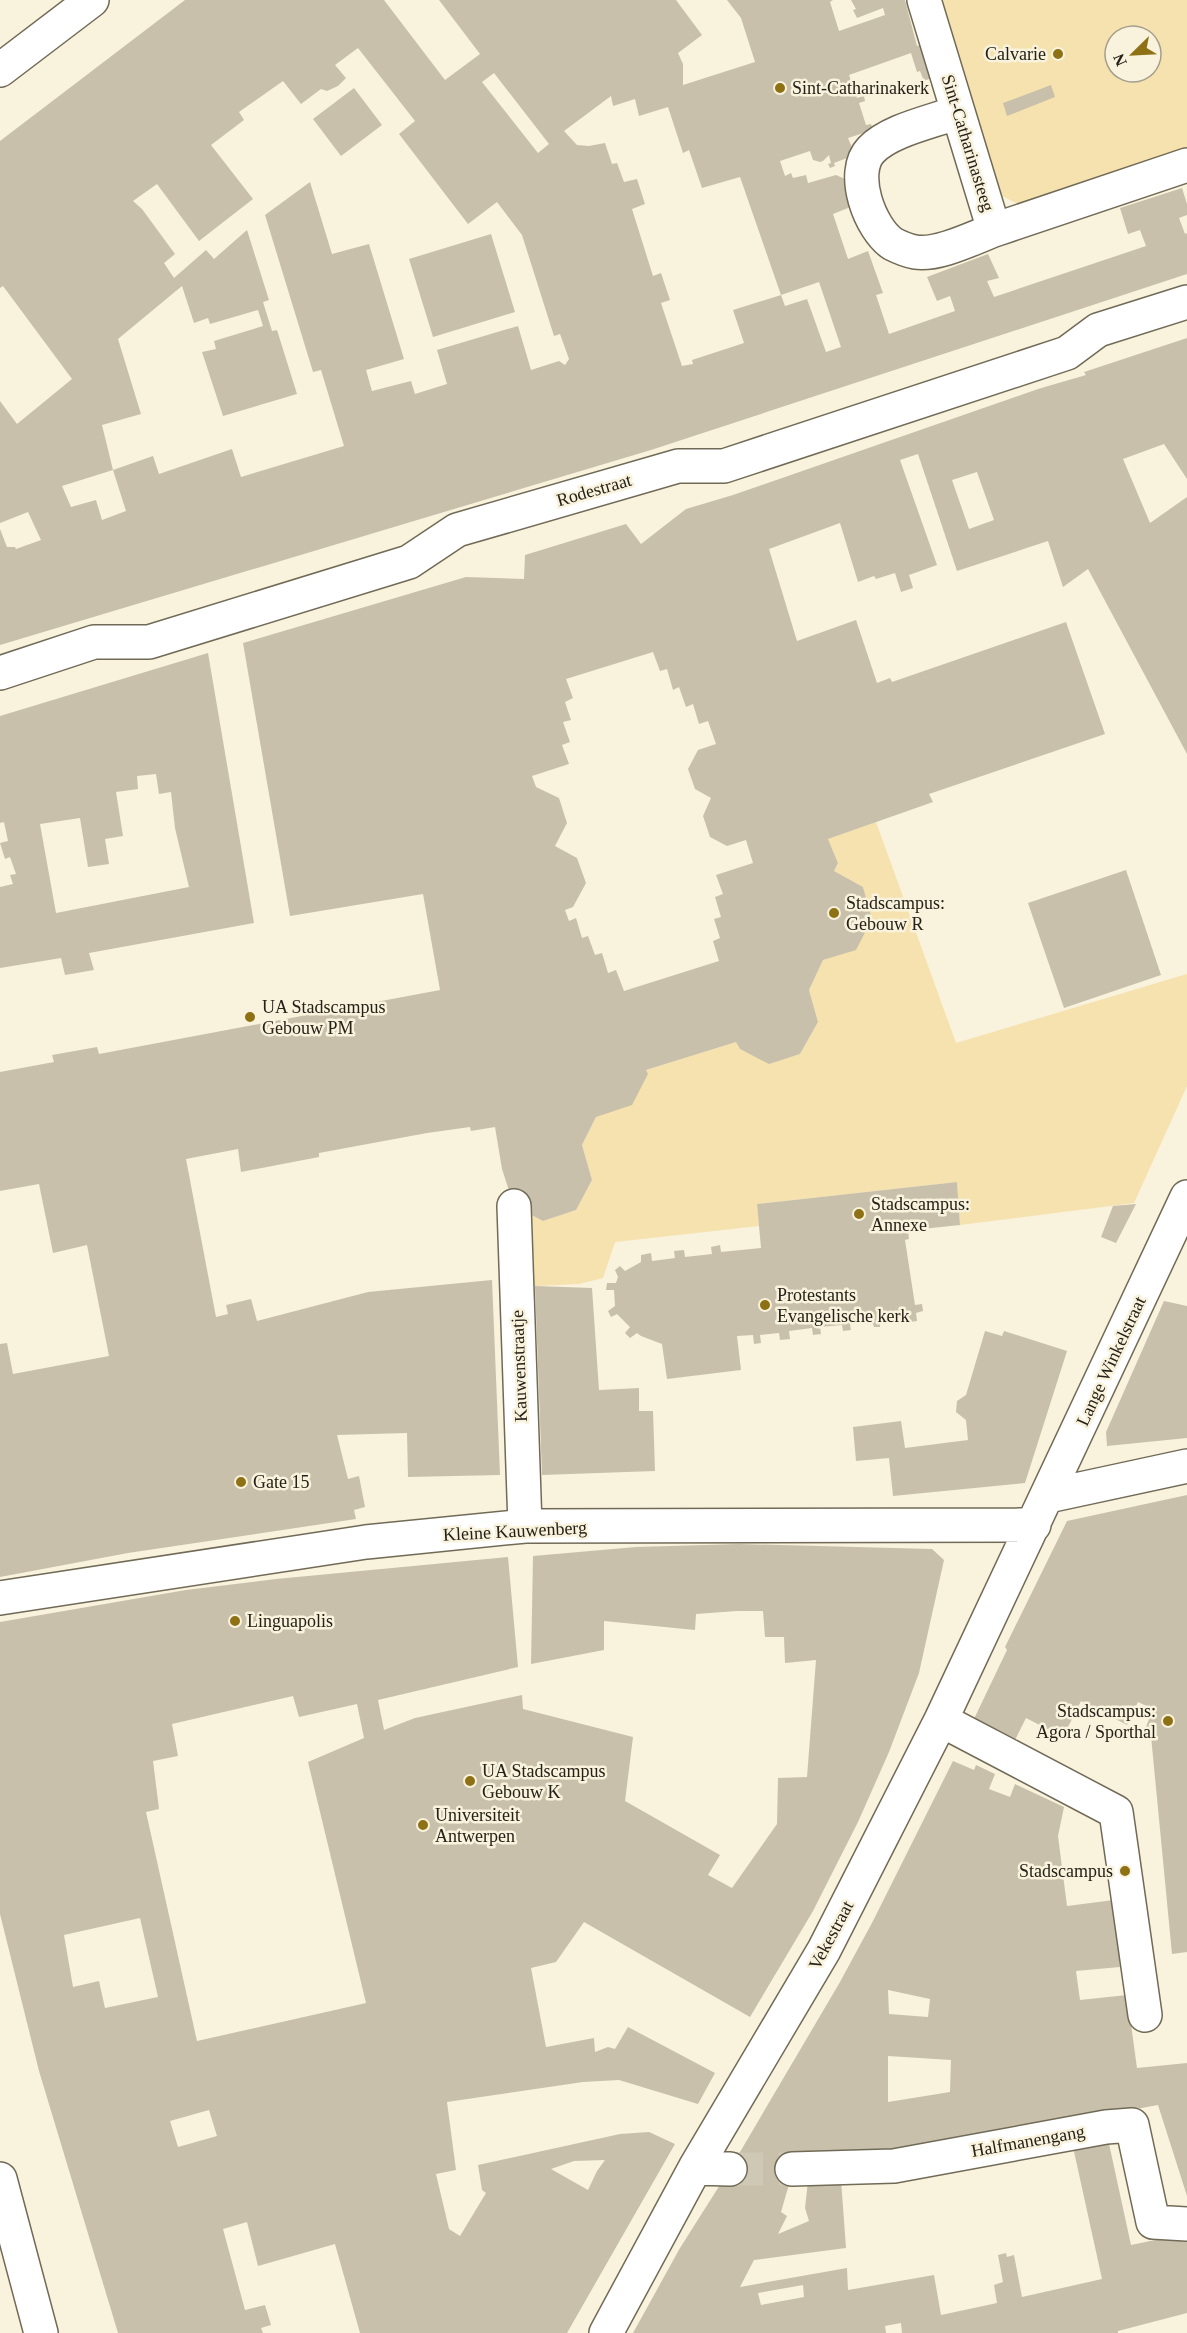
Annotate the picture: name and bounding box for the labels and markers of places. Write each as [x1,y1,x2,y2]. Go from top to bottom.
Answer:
place label: Calvarie [985,44,1046,64]
marker: Calvarie [1051,47,1065,61]
place label: Sint-Catharinakerk [792,78,929,98]
marker: Sint-Catharinakerk [773,81,787,95]
place label: Stadscampus: Gebouw R [846,893,945,934]
marker: Stadscampus: Gebouw R [827,906,841,920]
place label: UA Stadscampus Gebouw PM [262,997,386,1038]
marker: UA Stadscampus Gebouw PM [243,1010,257,1024]
place label: Stadscampus: Annexe [871,1194,970,1235]
marker: Stadscampus: Annexe [852,1207,866,1221]
place label: Protestants Evangelische kerk [777,1285,909,1326]
marker: Protestants Evangelische kerk [758,1298,772,1312]
place label: Gate 15 [253,1472,309,1492]
marker: Gate 15 [234,1475,248,1489]
place label: Linguapolis [247,1611,333,1631]
marker: Linguapolis [228,1614,242,1628]
place label: Stadscampus: Agora / Sporthal [1036,1701,1156,1742]
marker: Stadscampus: Agora / Sporthal [1161,1714,1175,1728]
place label: UA Stadscampus Gebouw K [482,1761,606,1802]
marker: UA Stadscampus Gebouw K [463,1774,477,1788]
place label: Universiteit Antwerpen [435,1805,520,1846]
marker: Universiteit Antwerpen [416,1818,430,1832]
place label: Stadscampus [1019,1861,1113,1881]
marker: Stadscampus [1118,1864,1132,1878]

